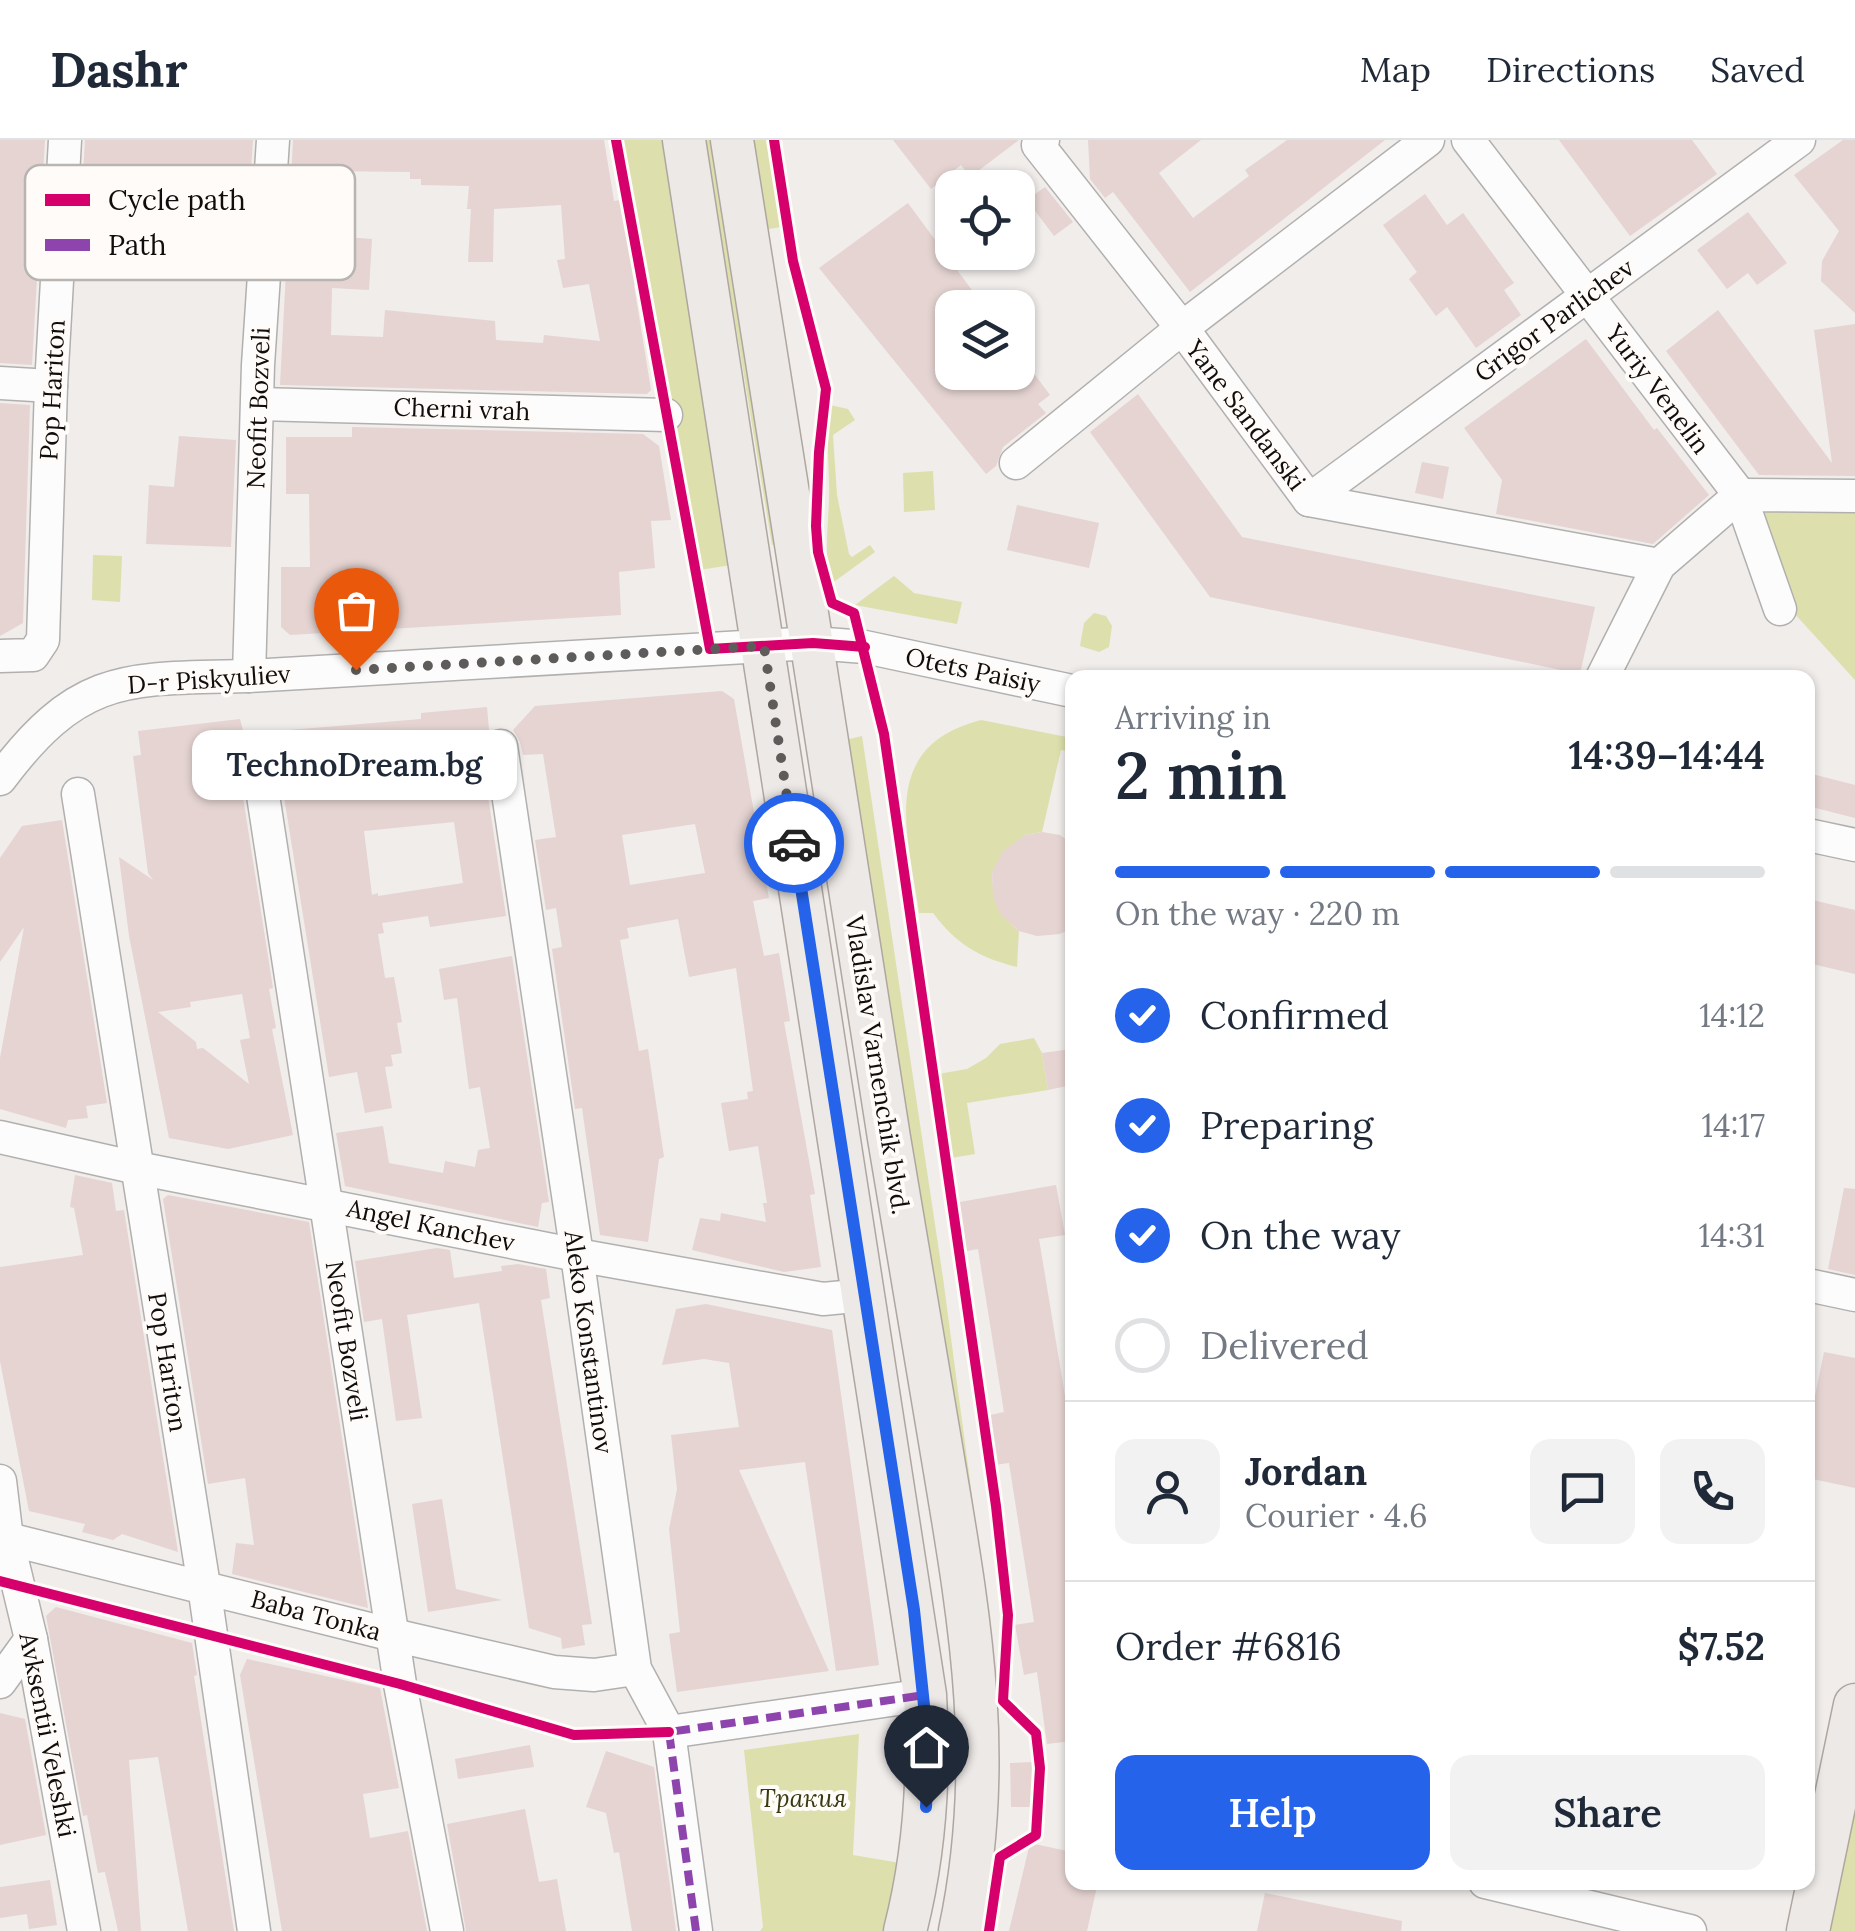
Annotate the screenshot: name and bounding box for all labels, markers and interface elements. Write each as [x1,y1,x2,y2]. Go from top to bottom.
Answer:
text: Dashr [50,39,187,100]
text: Map [1360,47,1431,92]
text: Directions [1486,47,1655,92]
text: Saved [1710,47,1805,92]
legend [25,165,355,280]
map controls [935,170,1035,390]
button: locate [935,170,1035,270]
text: Cycle path [108,182,246,218]
text: Path [108,227,167,263]
street label: Grigor Parlichev [1468,251,1640,389]
button: layers [935,290,1035,390]
street label: Yuriy Venelin [1598,317,1717,460]
street label: Pop Hariton [32,319,72,461]
street label: Neofit Bozveli [239,327,277,489]
street label: Yane Sandanski [1178,333,1313,497]
street label: Cherni vrah [393,391,531,427]
pin [314,568,399,671]
icon: bag [329,583,384,638]
street label: Otets Paisiy [903,640,1044,700]
street label: D-r Piskyuliev [126,657,292,701]
text: Arriving in [1115,697,1271,738]
callout: TechnoDream.bg [194,730,518,800]
text: 14:39–14:44 [1569,731,1765,779]
text: 2 min [1115,734,1287,817]
text: TechnoDream.bg [227,744,482,785]
courier [744,793,844,893]
icon: car [767,816,822,871]
text: On the way · 220 m [1115,893,1400,934]
street label: Vladislav Varnenchik blvd. [838,912,917,1217]
icon: check [1115,988,1170,1043]
text: Confirmed [1200,991,1389,1039]
text: 14:12 [1699,995,1765,1036]
icon: check [1115,1098,1170,1153]
text: Preparing [1200,1101,1373,1149]
text: 14:17 [1702,1105,1765,1146]
street label: Angel Kanchev [343,1191,518,1258]
icon: check [1115,1208,1170,1263]
text: On the way [1200,1211,1401,1259]
text: 14:31 [1699,1215,1765,1256]
street label: Aleko Konstantinov [557,1227,621,1456]
street label: Neofit Bozveli [319,1259,375,1423]
street label: Pop Hariton [141,1290,195,1434]
text: Delivered [1200,1321,1369,1369]
button: person [1115,1439,1220,1544]
button: chat [1530,1439,1635,1544]
button: phone [1660,1439,1765,1544]
text: Jordan [1245,1447,1367,1495]
text: Courier · 4.6 [1245,1495,1427,1536]
street label: Baba Tonka [247,1582,385,1648]
text: Order #6816 [1115,1622,1342,1670]
text: $7.52 [1678,1622,1765,1670]
street label: Avksentii Veleshki [12,1629,84,1840]
pin [884,1705,969,1808]
icon: home [899,1720,954,1775]
button: Help [1115,1755,1430,1870]
button: Share [1450,1755,1765,1870]
park label: Тракия [759,1782,847,1814]

